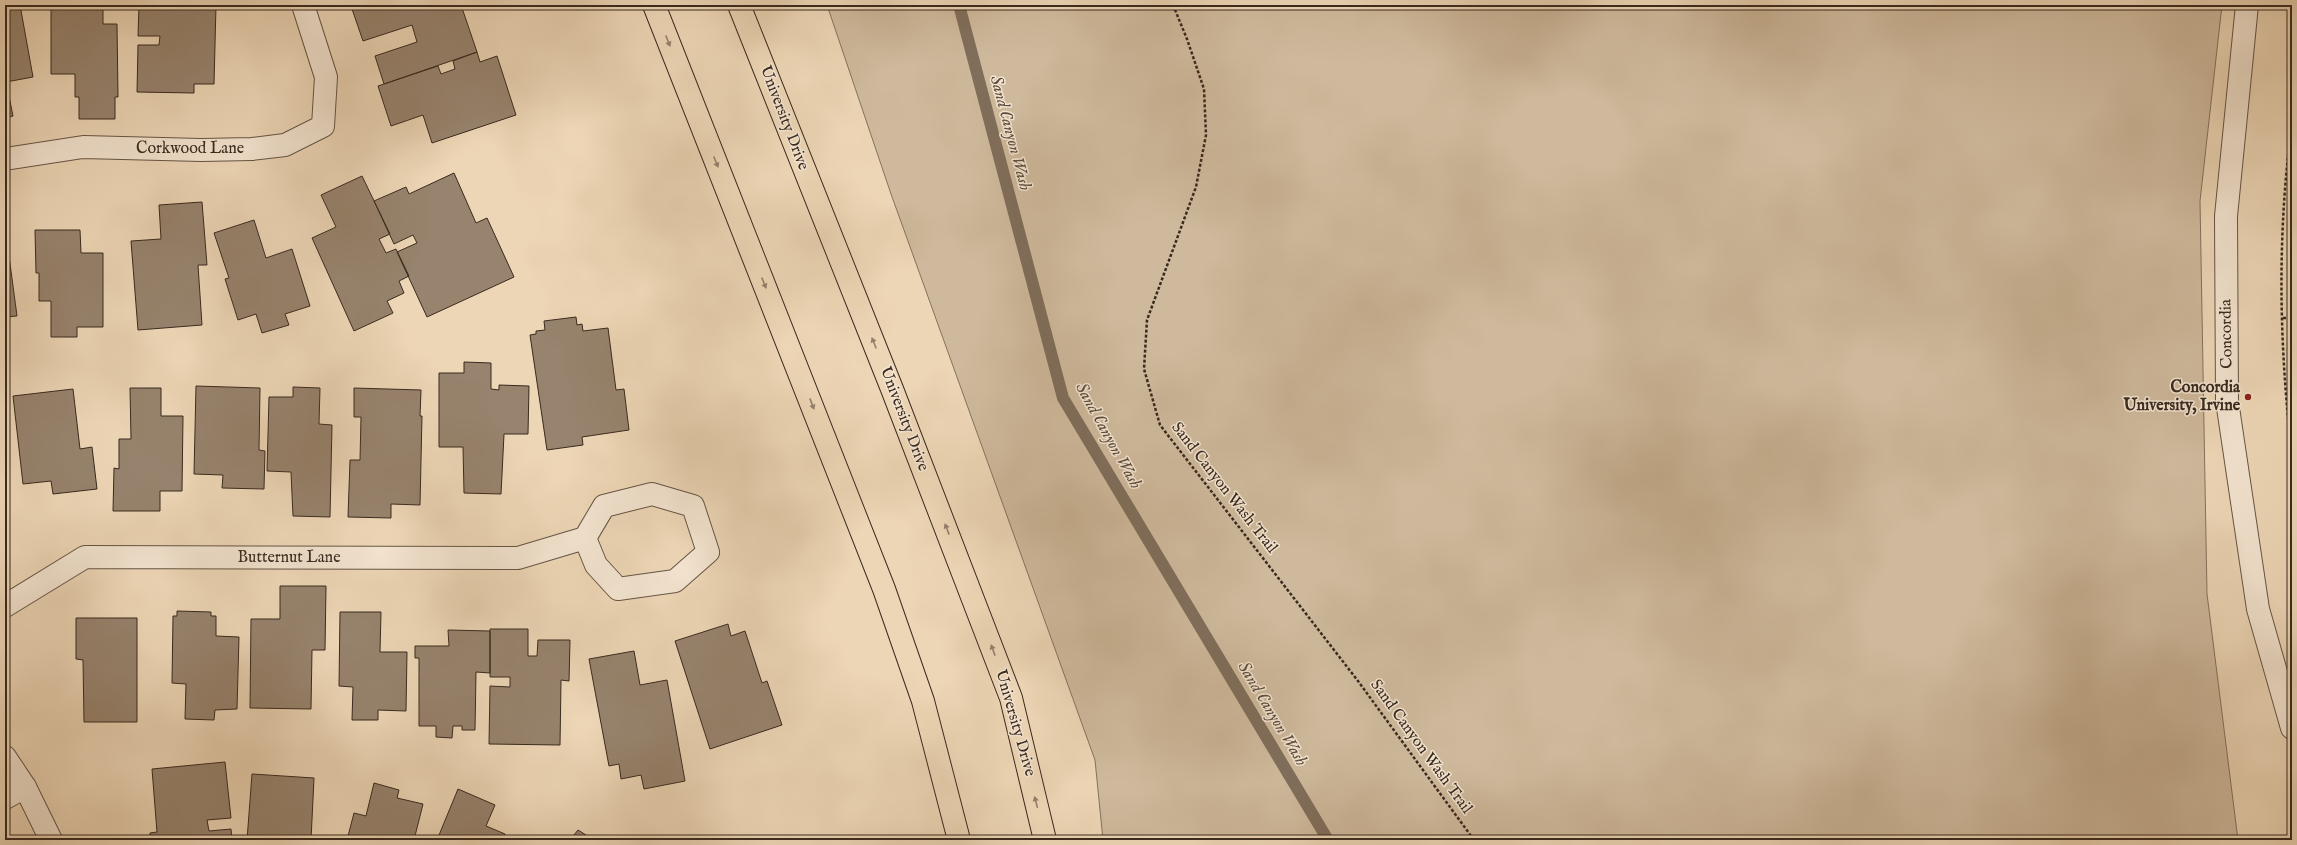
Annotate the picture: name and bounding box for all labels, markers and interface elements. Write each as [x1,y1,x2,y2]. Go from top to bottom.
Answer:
one-way arrow [666,36,672,48]
street label: University Drive [755,63,813,173]
water label: Sand Canyon Wash [985,73,1035,193]
street label: Corkwood Lane [136,139,244,159]
one-way arrow [714,157,720,169]
one-way arrow [762,277,768,289]
street label: Concordia [2216,299,2238,369]
one-way arrow [870,336,876,348]
street label: University Drive [875,364,933,474]
place label: Concordia University, Irvine [2122,378,2241,416]
water label: Sand Canyon Wash [1070,379,1146,493]
marker: Concordia University, Irvine [2243,392,2253,402]
one-way arrow [810,398,816,410]
street label: Sand Canyon Wash Trail [1166,418,1282,558]
one-way arrow [943,522,949,534]
street label: Butternut Lane [238,548,340,568]
one-way arrow [990,644,996,656]
water label: Sand Canyon Wash [1233,658,1311,770]
street label: University Drive [990,667,1040,779]
street label: Sand Canyon Wash Trail [1366,676,1477,819]
one-way arrow [1033,796,1039,808]

